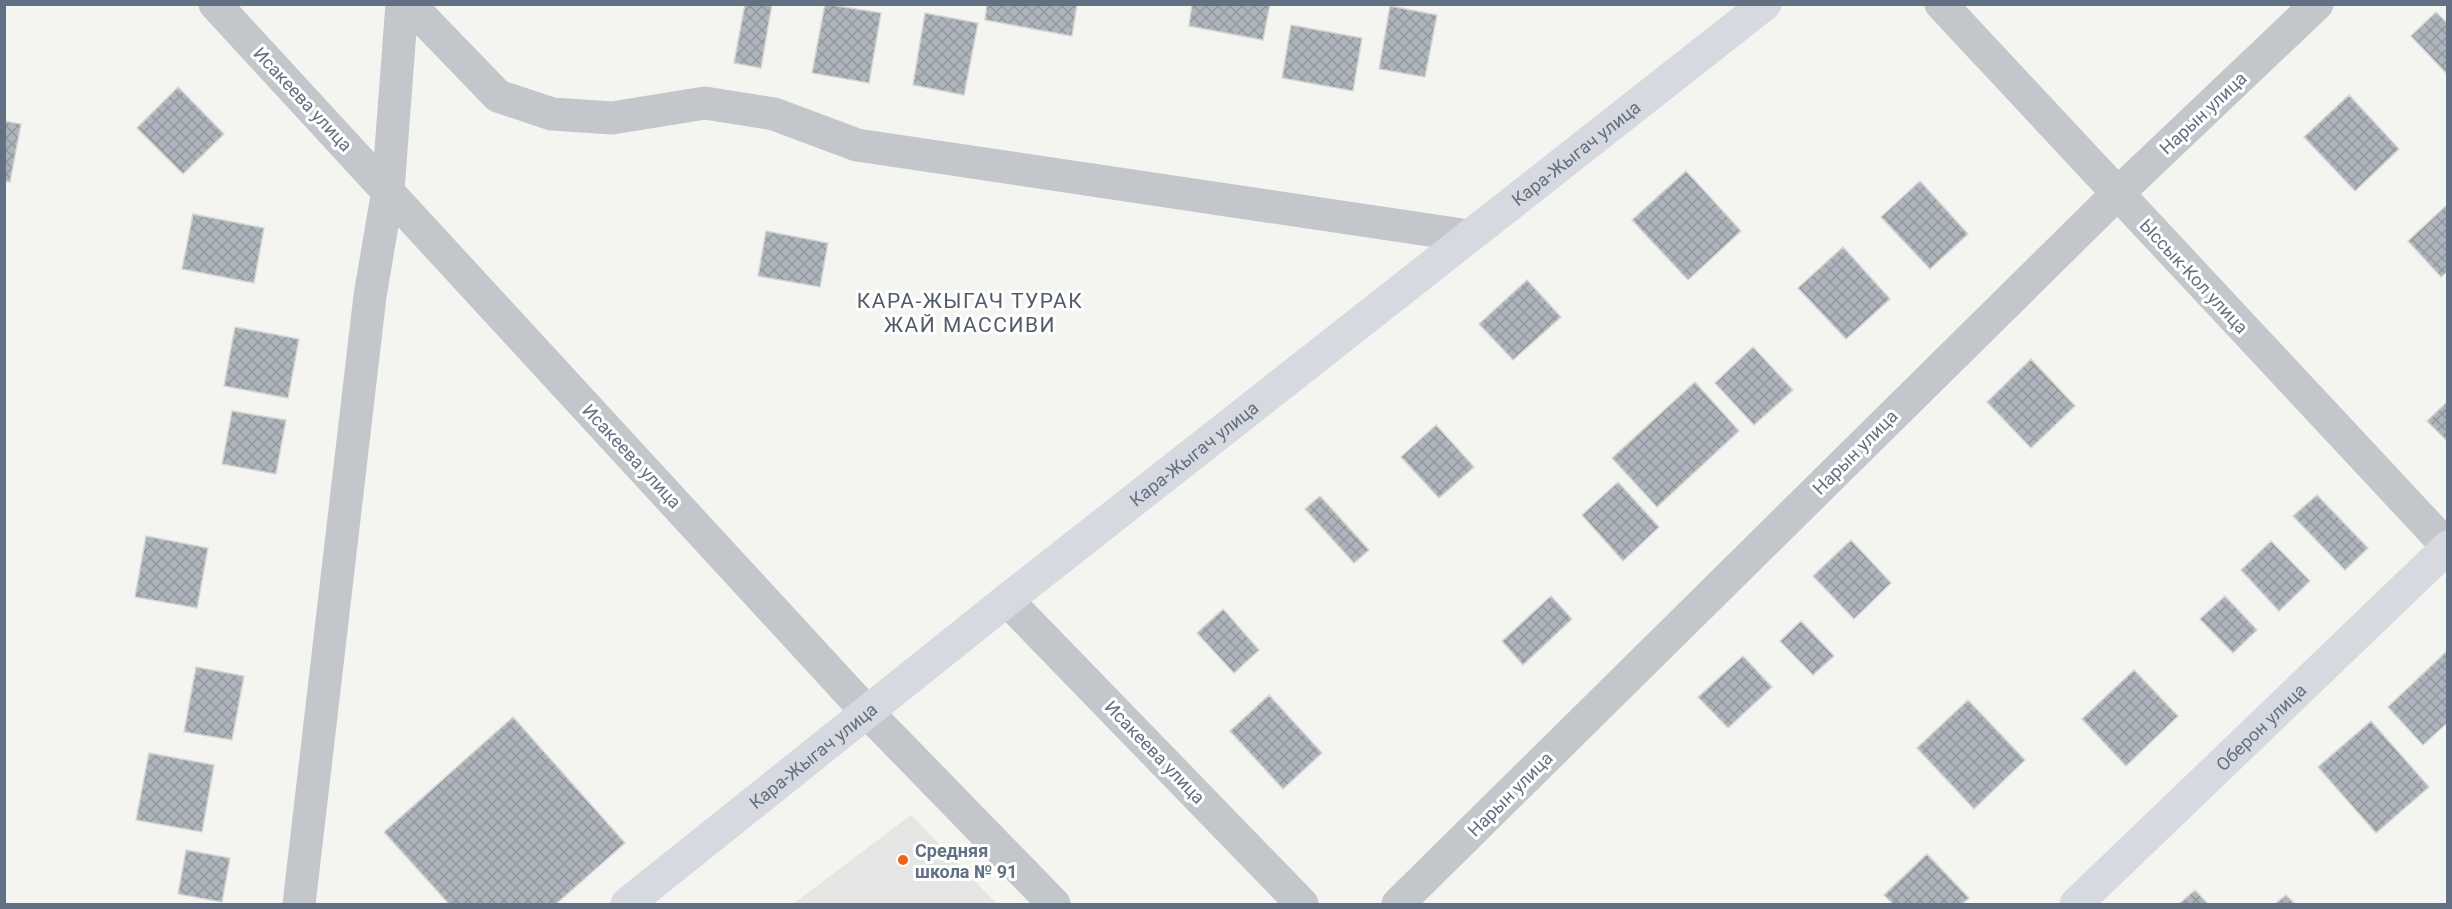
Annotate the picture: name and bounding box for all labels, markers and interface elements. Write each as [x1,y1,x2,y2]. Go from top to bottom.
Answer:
street label: Исакеева улица [249,43,357,155]
street label: Нарын улица [2155,67,2251,159]
street label: Кара-Жыгач улица [1507,96,1644,210]
street label: Ыссык-Кол улица [2136,214,2252,338]
district label: КАРА-ЖЫГАЧ ТУРАК ЖАЙ МАССИВИ [857,289,1083,337]
street label: Кара-Жыгач улица [1125,396,1262,510]
street label: Исакеева улица [578,400,686,512]
street label: Нарын улица [1808,405,1902,499]
street label: Оберон улица [2211,679,2310,775]
street label: Исакеева улица [1101,696,1209,808]
street label: Кара-Жыгач улица [745,698,881,813]
street label: Нарын улица [1463,747,1557,841]
place label: Средняя школа № 91 [915,840,1017,882]
marker: Средняя школа № 91 [896,853,910,867]

